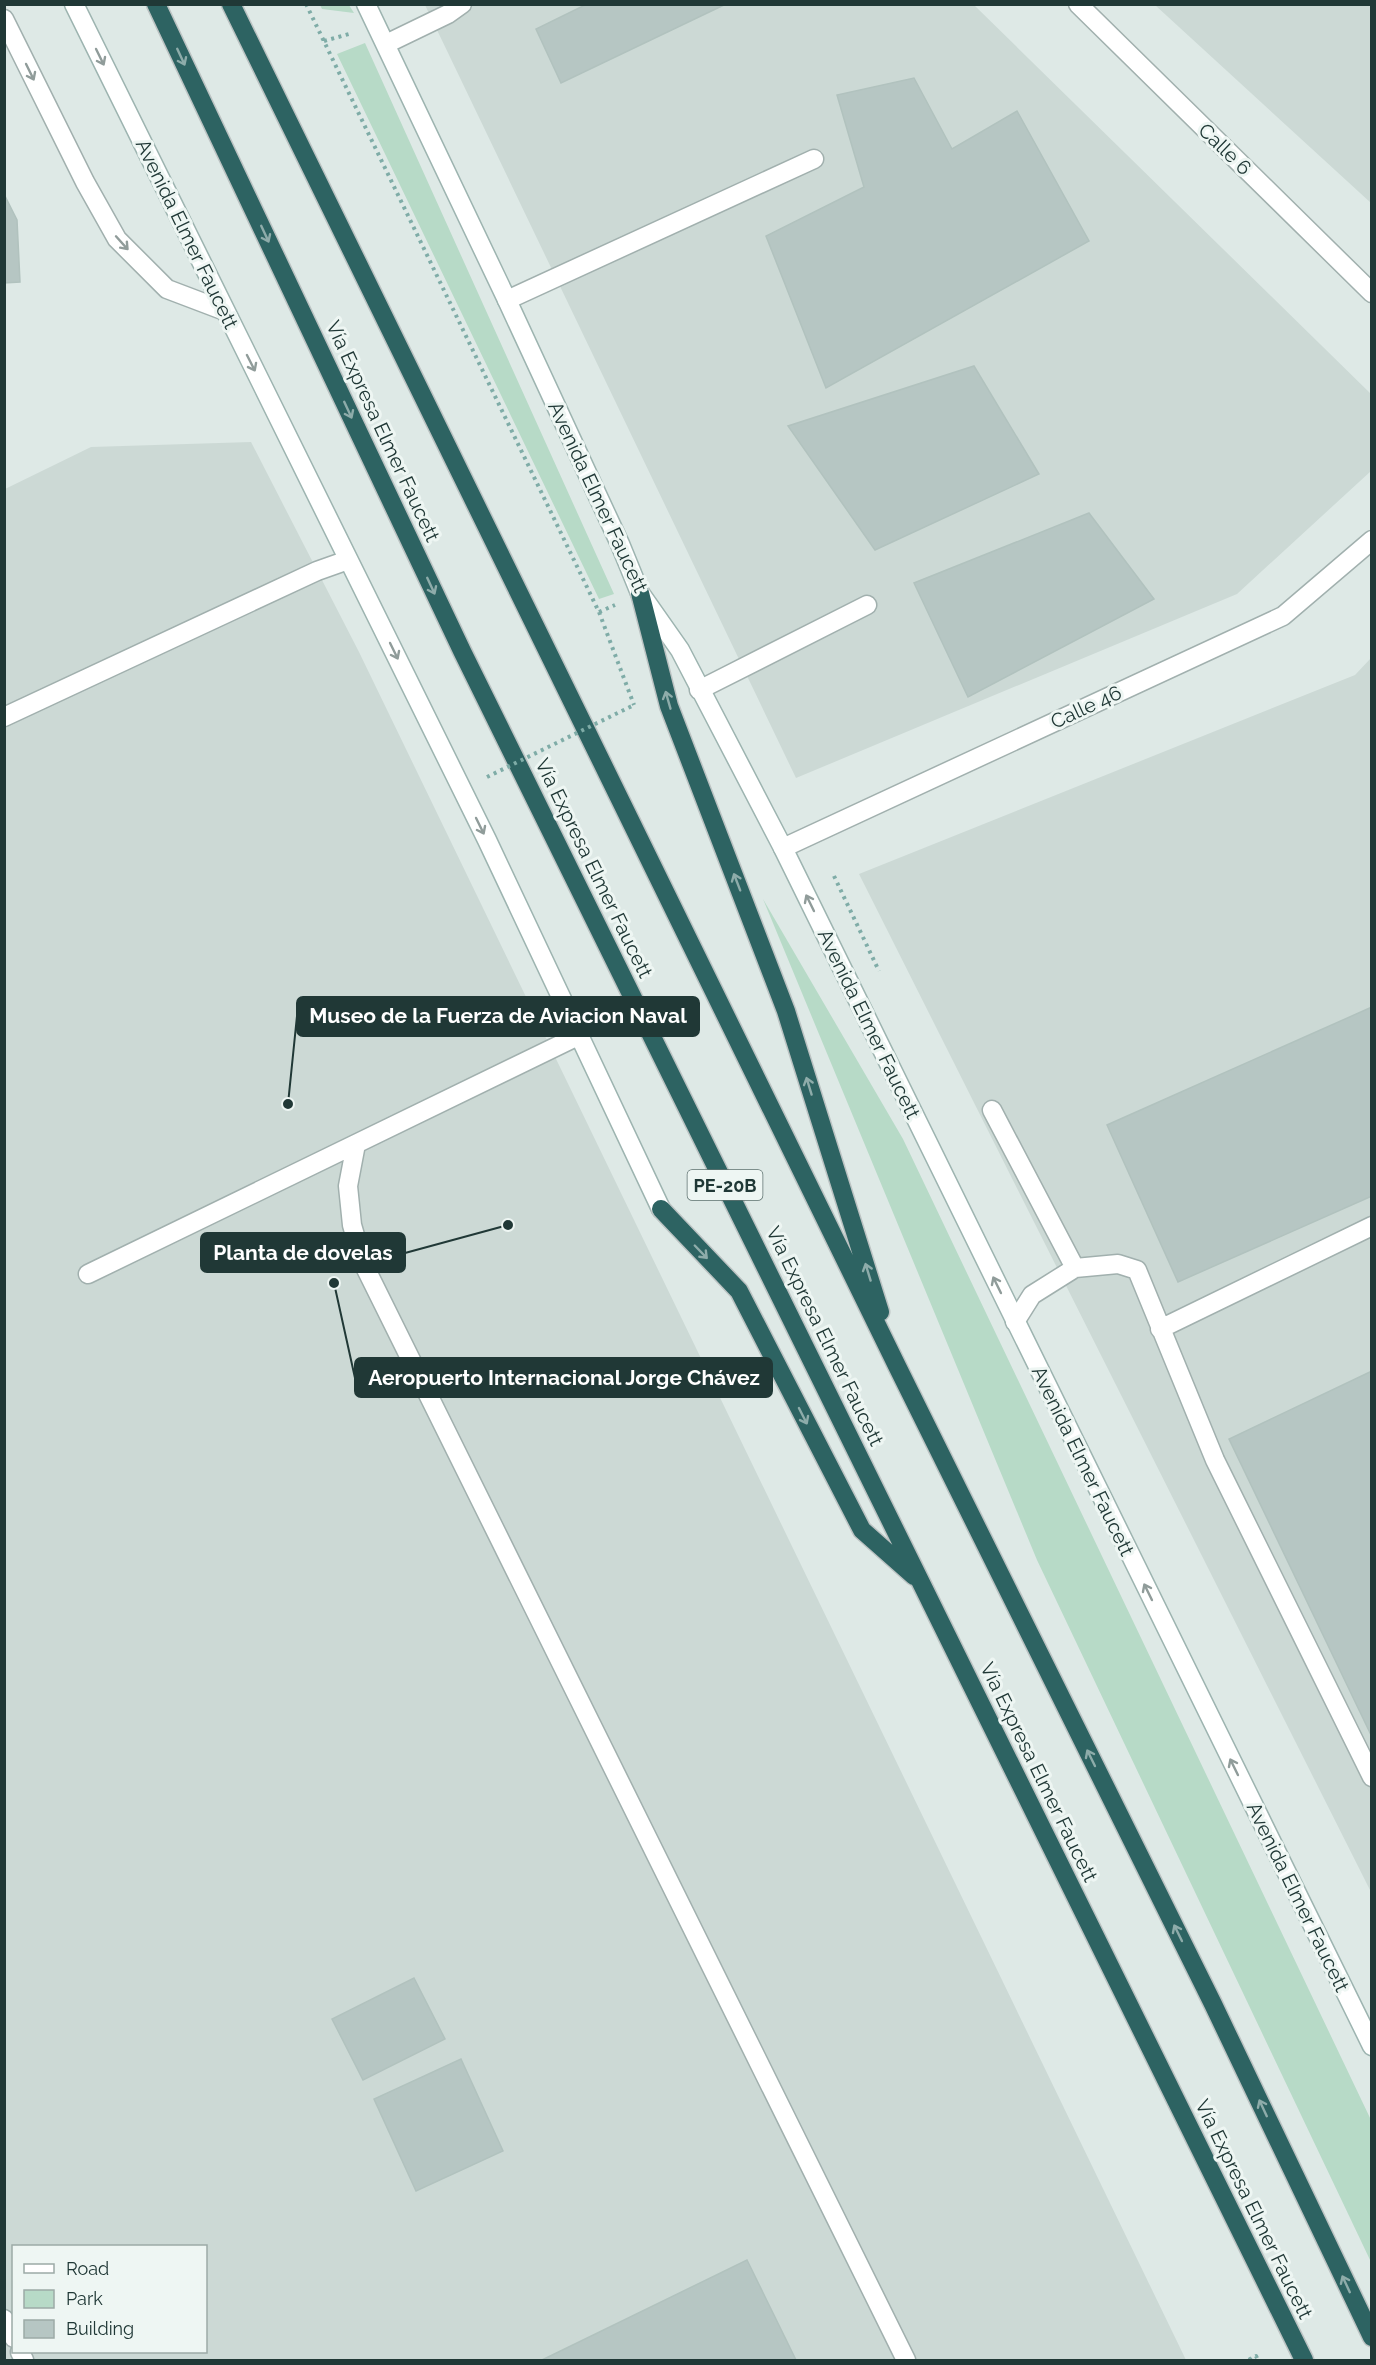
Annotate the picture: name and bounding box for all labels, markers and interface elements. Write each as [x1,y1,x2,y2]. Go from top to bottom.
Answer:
one-way arrow [94,48,106,66]
one-way arrow [176,48,188,66]
one-way arrow [25,62,37,80]
street label: Calle 6 [1193,118,1257,180]
street label: Avenida Elmer Faucett [131,135,243,333]
one-way arrow [259,224,271,242]
one-way arrow [115,235,129,250]
street label: Vía Expresa Elmer Faucett [321,317,445,546]
one-way arrow [246,354,258,372]
street label: Avenida Elmer Faucett [543,398,653,597]
one-way arrow [343,401,354,419]
one-way arrow [426,577,438,595]
one-way arrow [388,642,400,660]
street label: Calle 46 [1047,680,1125,734]
one-way arrow [662,691,673,710]
street label: Vía Expresa Elmer Faucett [530,754,658,982]
one-way arrow [474,817,486,834]
one-way arrow [731,873,742,892]
one-way arrow [804,894,815,912]
street label: Avenida Elmer Faucett [813,925,925,1123]
callout: Museo de la Fuerza de Aviacion Naval [297,997,699,1036]
text: Museo de la Fuerza de Aviacion Naval [309,1003,687,1028]
one-way arrow [803,1077,814,1096]
road number: PE-20B [688,1170,762,1200]
street label: Vía Expresa Elmer Faucett [761,1222,889,1450]
callout: Planta de dovelas [201,1233,405,1272]
text: Planta de dovelas [213,1240,393,1265]
one-way arrow [694,1244,709,1259]
one-way arrow [861,1263,872,1282]
one-way arrow [991,1277,1003,1295]
callout: Aeropuerto Internacional Jorge Chávez [355,1358,772,1397]
street label: Avenida Elmer Faucett [1027,1362,1139,1560]
text: Aeropuerto Internacional Jorge Chávez [368,1365,760,1390]
one-way arrow [797,1407,809,1424]
one-way arrow [1142,1584,1154,1602]
street label: Vía Expresa Elmer Faucett [975,1658,1103,1886]
one-way arrow [1085,1750,1097,1767]
one-way arrow [1228,1759,1240,1777]
street label: Avenida Elmer Faucett [1242,1798,1354,1996]
one-way arrow [1171,1924,1183,1942]
street label: Vía Expresa Elmer Faucett [1190,2095,1318,2323]
one-way arrow [1256,2100,1268,2118]
legend [12,2245,207,2353]
text: Road [66,2258,109,2279]
one-way arrow [1340,2276,1352,2294]
text: Park [66,2288,103,2309]
text: Building [66,2318,134,2339]

